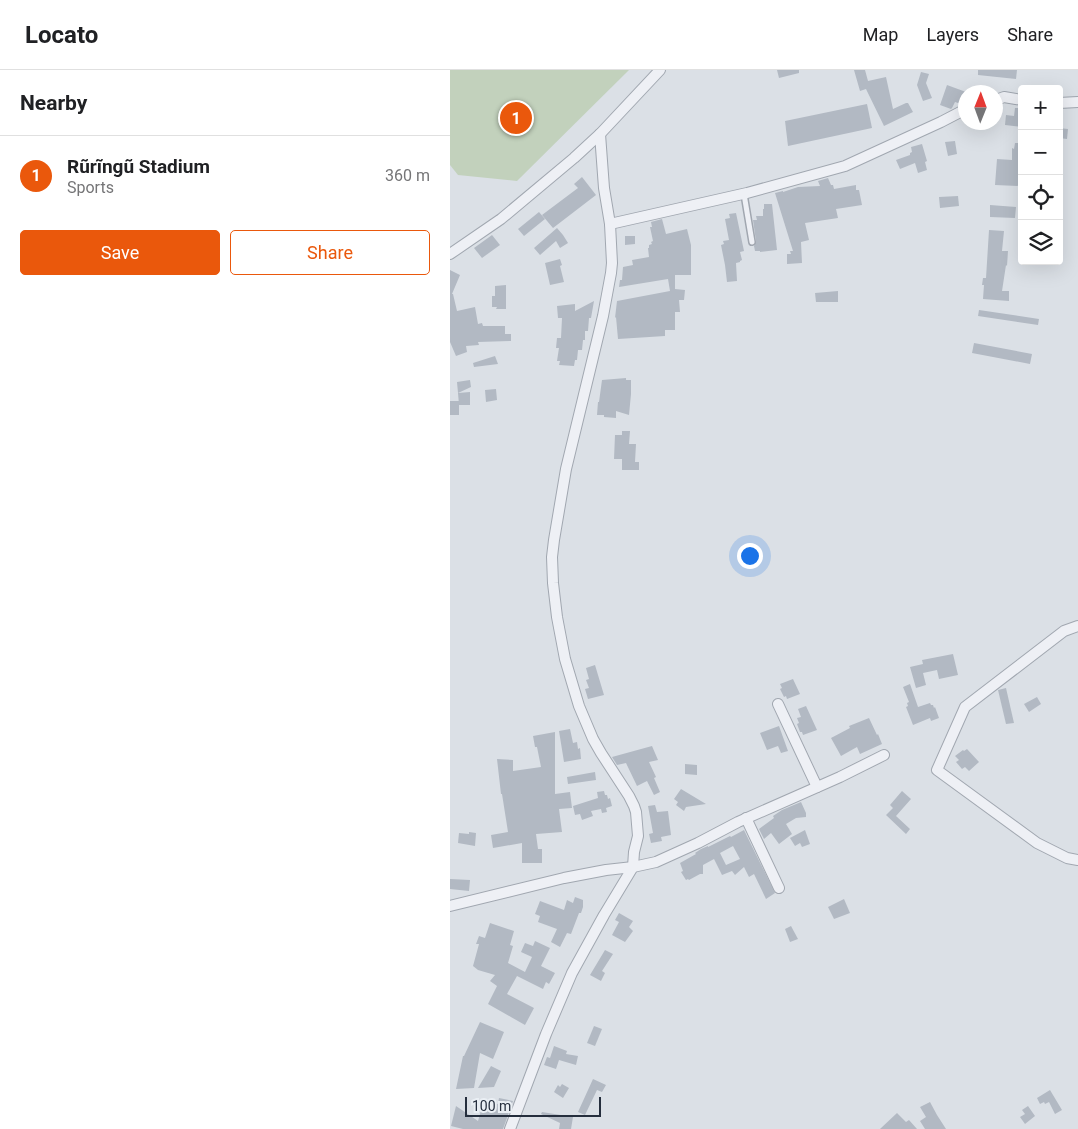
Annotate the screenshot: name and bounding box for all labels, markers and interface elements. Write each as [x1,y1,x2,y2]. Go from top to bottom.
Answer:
text: Locato [25,21,98,49]
text: Map [863,24,898,45]
text: Layers [926,24,979,45]
text: Share [1007,24,1053,45]
north arrow [958,85,1003,130]
map controls [1018,85,1063,265]
button: + [1018,85,1063,130]
text: Nearby [20,91,87,115]
pin: 1 [500,99,532,137]
button: − [1018,130,1063,175]
text: Rũrĩngũ Stadium [67,155,210,178]
text: 1 [31,166,41,185]
text: 360 m [385,166,430,185]
button: locate [1018,175,1063,220]
text: Sports [67,178,114,197]
button: layers [1018,220,1063,265]
button: Save [20,230,220,275]
button: Share [230,230,430,275]
your location [737,543,763,569]
scale bar [465,1094,601,1117]
text: 100 m [472,1098,511,1114]

